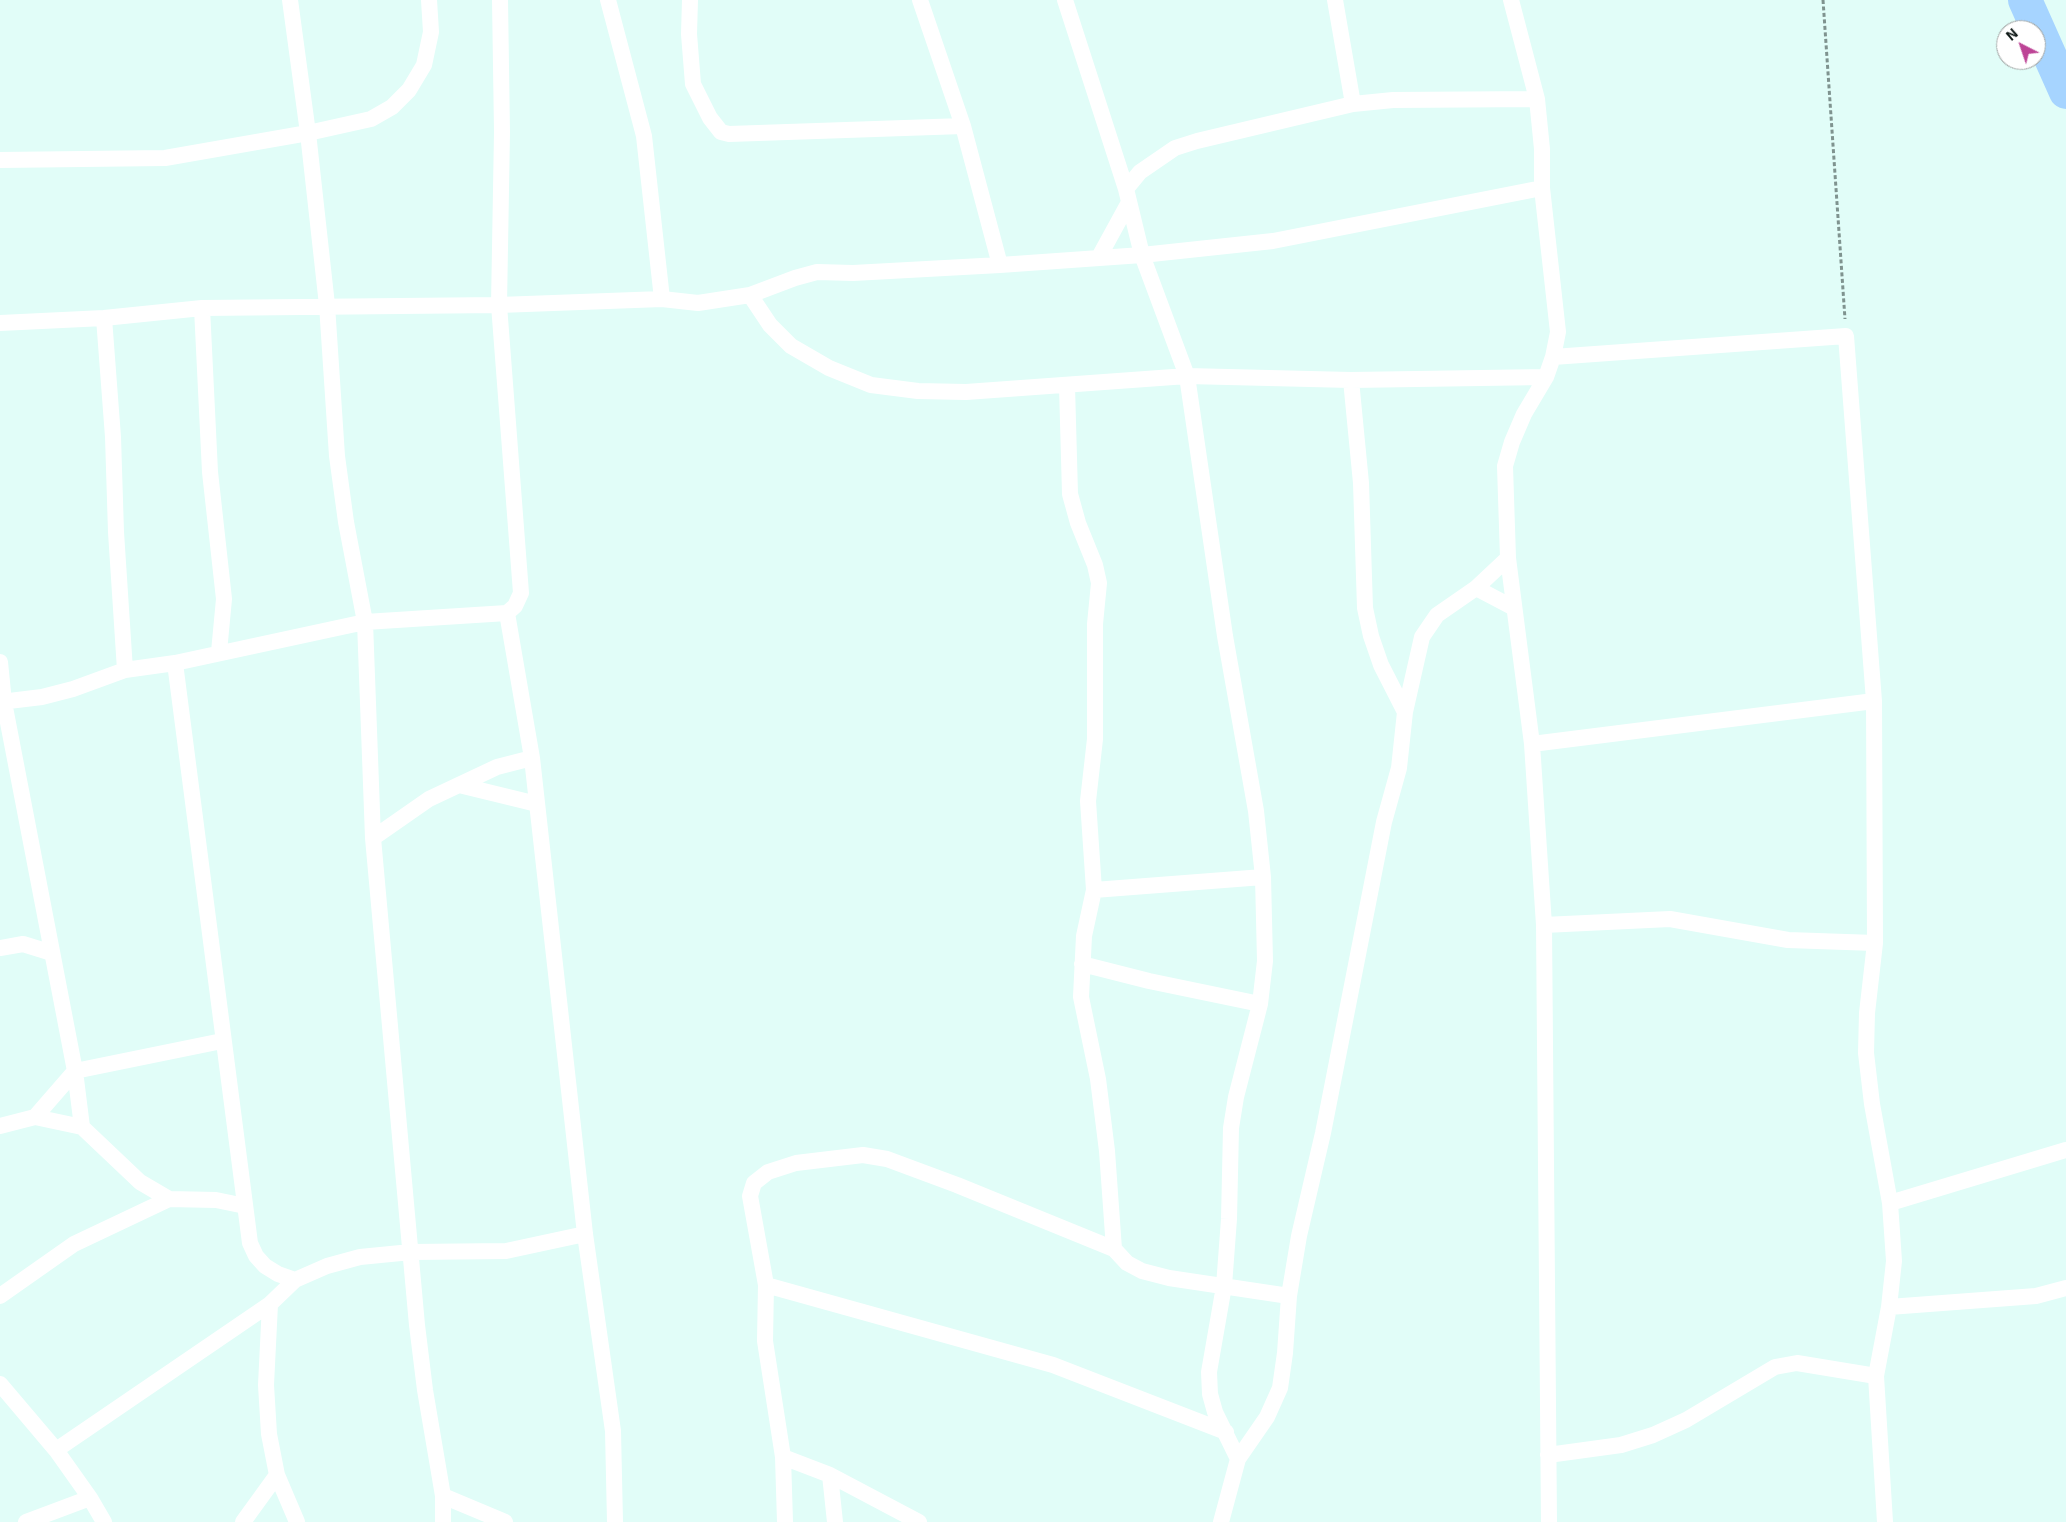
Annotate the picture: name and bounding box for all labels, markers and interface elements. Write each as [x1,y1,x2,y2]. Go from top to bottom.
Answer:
north arrow [1996,20,2046,70]
text: N [2002,24,2021,44]

